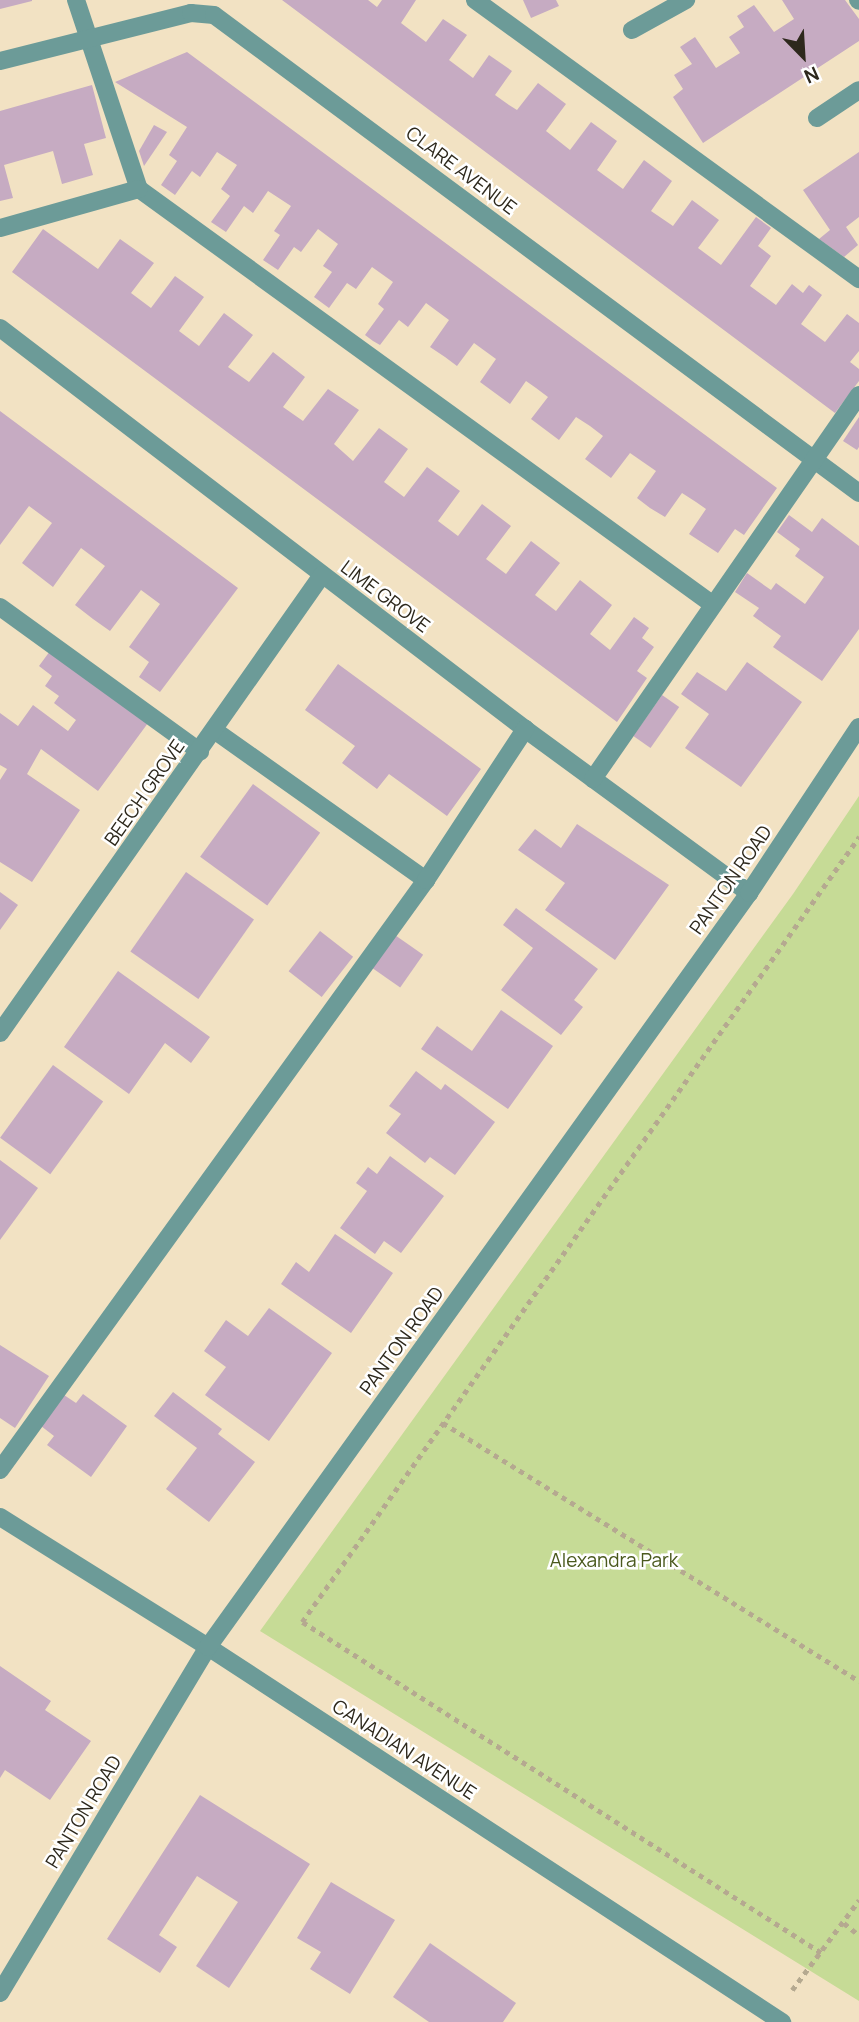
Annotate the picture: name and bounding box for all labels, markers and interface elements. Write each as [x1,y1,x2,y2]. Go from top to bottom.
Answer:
north arrow [768,21,838,91]
text: N [800,61,823,90]
street label: CLARE AVENUE [401,122,521,220]
street label: LIME GROVE [336,556,434,638]
street label: BEECH GROVE [100,736,190,850]
street label: PANTON ROAD [685,821,777,939]
street label: PANTON ROAD [355,1283,449,1399]
park label: Alexandra Park [550,1550,678,1572]
street label: CANADIAN AVENUE [328,1695,480,1805]
street label: PANTON ROAD [41,1751,127,1873]

